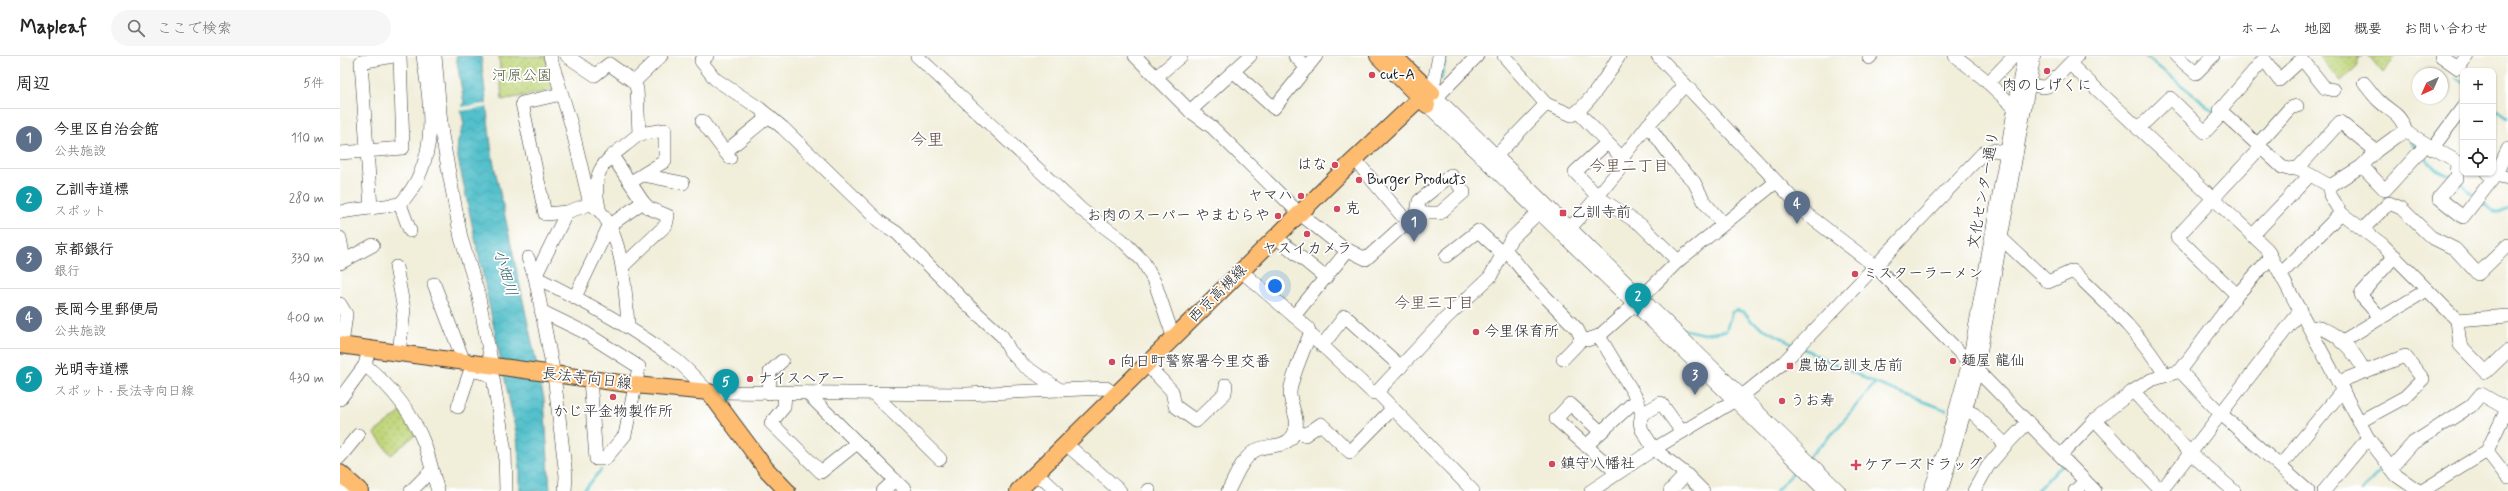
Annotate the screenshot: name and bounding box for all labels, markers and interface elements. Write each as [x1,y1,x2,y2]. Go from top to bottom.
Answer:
search box [111,10,391,46]
text: Mapleaf [20,15,87,40]
icon: search [125,17,147,39]
text: ここで検索 [157,19,232,39]
text: ホーム [2241,20,2282,38]
text: 地図 [2304,20,2332,38]
text: 概要 [2354,20,2382,38]
text: お問い合わせ [2404,20,2488,38]
place label: cut-A [1380,65,1415,85]
park label: 河原公園 [492,66,552,86]
marker: 肉のしげくに [2042,66,2052,76]
north arrow [2412,68,2448,104]
map controls [2460,68,2496,176]
button: + [2460,68,2496,104]
marker: cut-A [1367,70,1377,80]
text: 周辺 [16,73,50,95]
text: 5件 [303,75,324,92]
place label: 肉のしげくに [2002,76,2092,96]
button: − [2460,104,2496,140]
text: 今里区自治会館 [54,120,159,140]
district label: 今里 [910,129,944,151]
street label: 文化センター通り [1964,129,2004,251]
text: 1 [26,130,32,147]
text: 110 m [291,130,324,147]
button: locate [2460,140,2496,176]
text: 公共施設 [54,143,106,160]
place label: はな [1297,155,1327,175]
district label: 今里二丁目 [1589,156,1669,177]
marker: はな [1330,160,1340,170]
place label: Burger Products [1367,170,1466,191]
marker: Burger Products [1354,175,1364,185]
text: 乙訓寺道標 [54,180,129,200]
place label: ヤマハ [1248,186,1293,206]
text: 2 [26,190,32,207]
text: 280 m [289,190,324,207]
marker: ヤマハ [1296,191,1306,201]
pin: 4 [1784,191,1810,224]
place label: 克 [1345,199,1360,219]
text: スポット [54,203,106,220]
place label: 乙訓寺前 [1571,203,1631,223]
marker: 克 [1332,204,1342,214]
place label: お肉のスーパー やまむらや [1087,206,1270,226]
marker: 乙訓寺前 [1558,208,1568,218]
pin: 1 [1401,209,1427,242]
marker: お肉のスーパー やまむらや [1273,211,1283,221]
marker: ヤスイカメラ [1302,229,1312,239]
place label: ヤスイカメラ [1262,239,1352,259]
text: 京都銀行 [54,240,114,260]
water label: 小畑川 [488,247,522,299]
text: 3 [26,250,32,267]
text: 330 m [291,250,324,267]
street label: 西京高槻線 [1184,260,1252,328]
text: 銀行 [54,263,80,280]
place label: ミスターラーメン [1863,264,1983,284]
marker: ミスターラーメン [1850,269,1860,279]
your location [1265,276,1285,296]
pin: 2 [1625,283,1651,316]
district label: 今里三丁目 [1394,293,1474,314]
text: 長岡今里郵便局 [54,300,159,320]
text: 4 [25,310,33,327]
text: 400 m [287,310,324,327]
place label: 今里保育所 [1484,322,1559,342]
text: 公共施設 [54,323,106,340]
marker: 今里保育所 [1471,327,1481,337]
place label: 麺屋 龍仙 [1961,351,2025,371]
place label: 向日町警察署今里交番 [1120,352,1270,372]
place label: 農協乙訓支店前 [1798,356,1903,376]
marker: 麺屋 龍仙 [1948,356,1958,366]
marker: 向日町警察署今里交番 [1107,357,1117,367]
text: 光明寺道標 [54,360,129,380]
marker: 農協乙訓支店前 [1785,361,1795,371]
pin: 3 [1682,362,1708,395]
street label: 長法寺向日線 [541,364,633,394]
pin: 5 [713,369,739,402]
place label: ナイスヘアー [758,369,846,389]
text: 5 [25,370,33,387]
text: 430 m [289,370,324,387]
marker: ナイスヘアー [745,374,755,384]
text: スポット · 長法寺向日線 [54,383,194,400]
place label: うお寿 [1790,391,1835,411]
marker: かじ平金物製作所 [608,392,618,402]
marker: うお寿 [1777,396,1787,406]
place label: かじ平金物製作所 [553,402,673,422]
place label: 鎮守八幡社 [1560,454,1635,474]
place label: ケアーズドラッグ [1864,455,1982,475]
marker: 鎮守八幡社 [1547,459,1557,469]
marker: ケアーズドラッグ [1851,460,1861,470]

